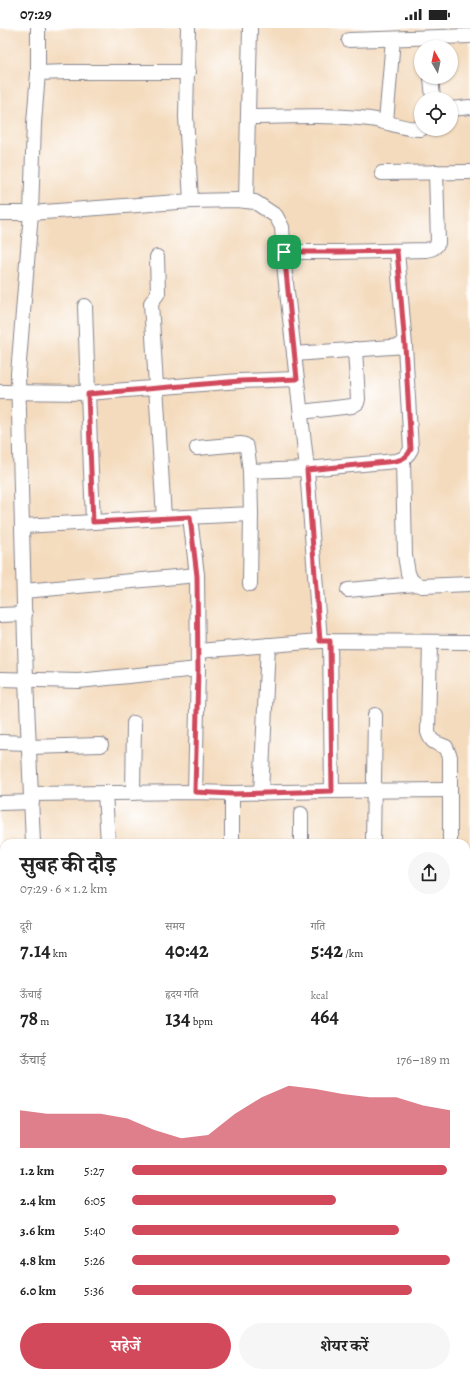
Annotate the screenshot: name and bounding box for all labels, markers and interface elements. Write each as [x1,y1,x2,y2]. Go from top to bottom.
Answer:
text: 07:29 [20,4,52,24]
north arrow [414,40,458,84]
map controls [414,40,458,136]
button: locate [414,92,458,136]
pin [267,235,301,269]
icon: arrive [273,241,295,263]
text: सुबह की दौड़ [20,850,116,880]
button: share [408,852,450,894]
text: 07:29 · 6 × 1.2 km [20,880,107,897]
text: दूरी [20,919,32,934]
text: समय [165,919,185,934]
text: गति [311,919,325,934]
text: 7.14 [20,937,51,964]
text: 40:42 [165,937,209,964]
text: 5:42 [311,937,343,964]
text: km [51,946,67,961]
text: /km [343,946,363,961]
text: ऊँचाई [20,987,42,1002]
text: हृदय गति [165,987,198,1002]
text: kcal [311,988,328,1003]
text: 464 [311,1003,339,1030]
text: 78 [20,1005,38,1032]
text: 134 [165,1005,191,1032]
text: m [38,1014,49,1029]
text: bpm [191,1014,213,1029]
text: ऊँचाई [20,1051,46,1068]
text: 176–189 m [396,1051,450,1068]
text: 1.2 km [20,1162,54,1179]
text: 5:27 [84,1162,104,1179]
text: 2.4 km [20,1192,56,1209]
text: 6:05 [84,1192,106,1209]
text: 3.6 km [20,1222,55,1239]
text: 5:40 [84,1222,106,1239]
text: 4.8 km [20,1252,56,1269]
text: 5:26 [84,1252,105,1269]
text: 6.0 km [20,1282,56,1299]
text: 5:36 [84,1282,104,1299]
button: सहेजें [20,1323,231,1369]
button: शेयर करें [239,1323,450,1369]

